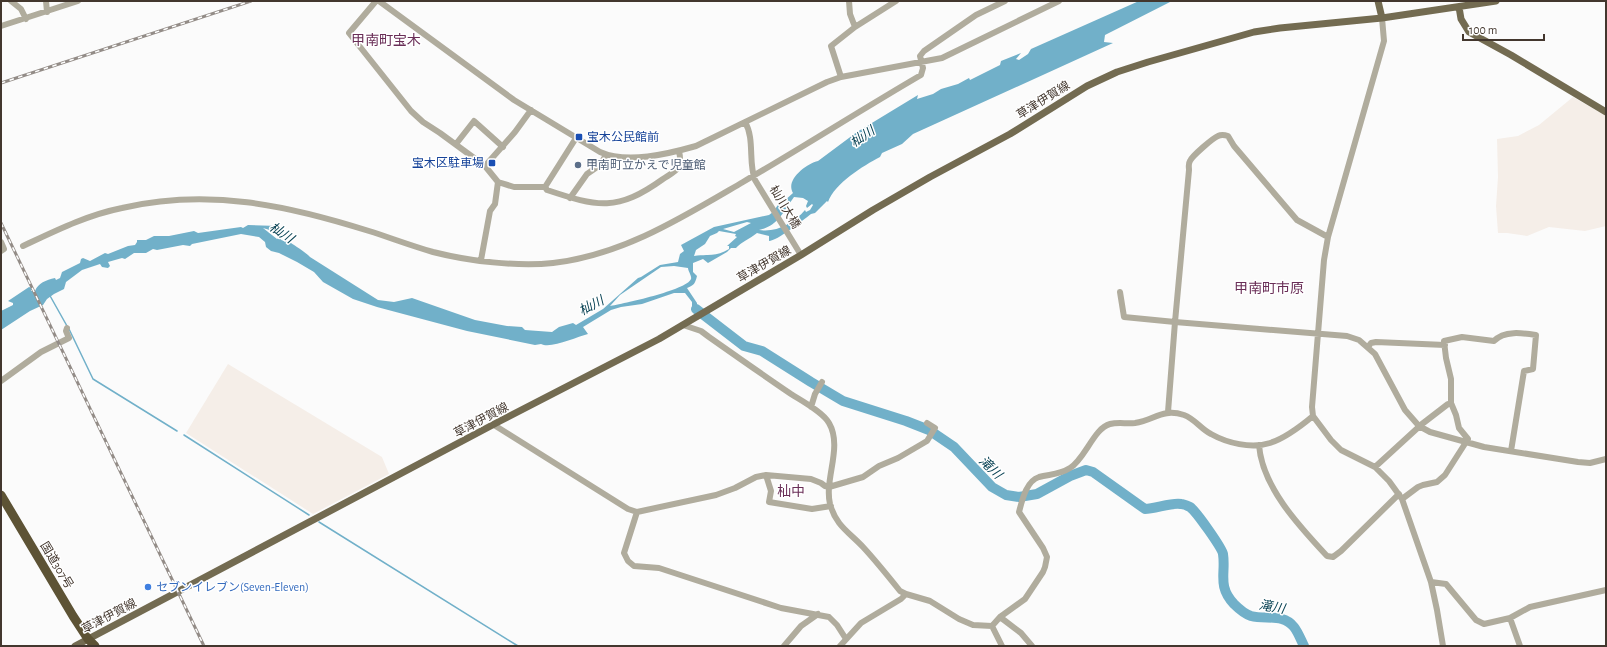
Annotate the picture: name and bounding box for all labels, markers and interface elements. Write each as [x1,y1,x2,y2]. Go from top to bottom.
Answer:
scale bar [1463,16,1544,42]
text: 100 m [1469,24,1497,36]
district label: 甲南町宝木 [351,33,421,48]
street label: 草津伊賀線 [1014,78,1072,121]
water label: 杣川 [848,123,879,150]
place label: 宝木公民館前 [587,131,659,143]
marker: 宝木公民館前 [574,132,584,142]
place label: 宝木区駐車場 [412,156,484,169]
marker: 宝木区駐車場 [487,158,497,168]
place label: 甲南町立かえで児童館 [586,159,706,171]
marker: 甲南町立かえで児童館 [573,160,583,170]
street label: 杣川大橋 [767,183,803,231]
water label: 杣川 [267,220,298,247]
street label: 草津伊賀線 [735,243,793,284]
district label: 甲南町市原 [1234,281,1304,296]
water label: 杣川 [577,293,608,318]
street label: 草津伊賀線 [451,400,510,439]
water label: 滝川 [976,454,1006,483]
district label: 杣中 [777,484,805,499]
street label: 国道307号 [38,539,76,591]
place label: セブンイレブン(Seven-Eleven) [156,580,309,593]
marker: セブンイレブン(Seven-Eleven) [143,582,153,592]
street label: 草津伊賀線 [79,596,138,635]
water label: 滝川 [1258,598,1288,616]

